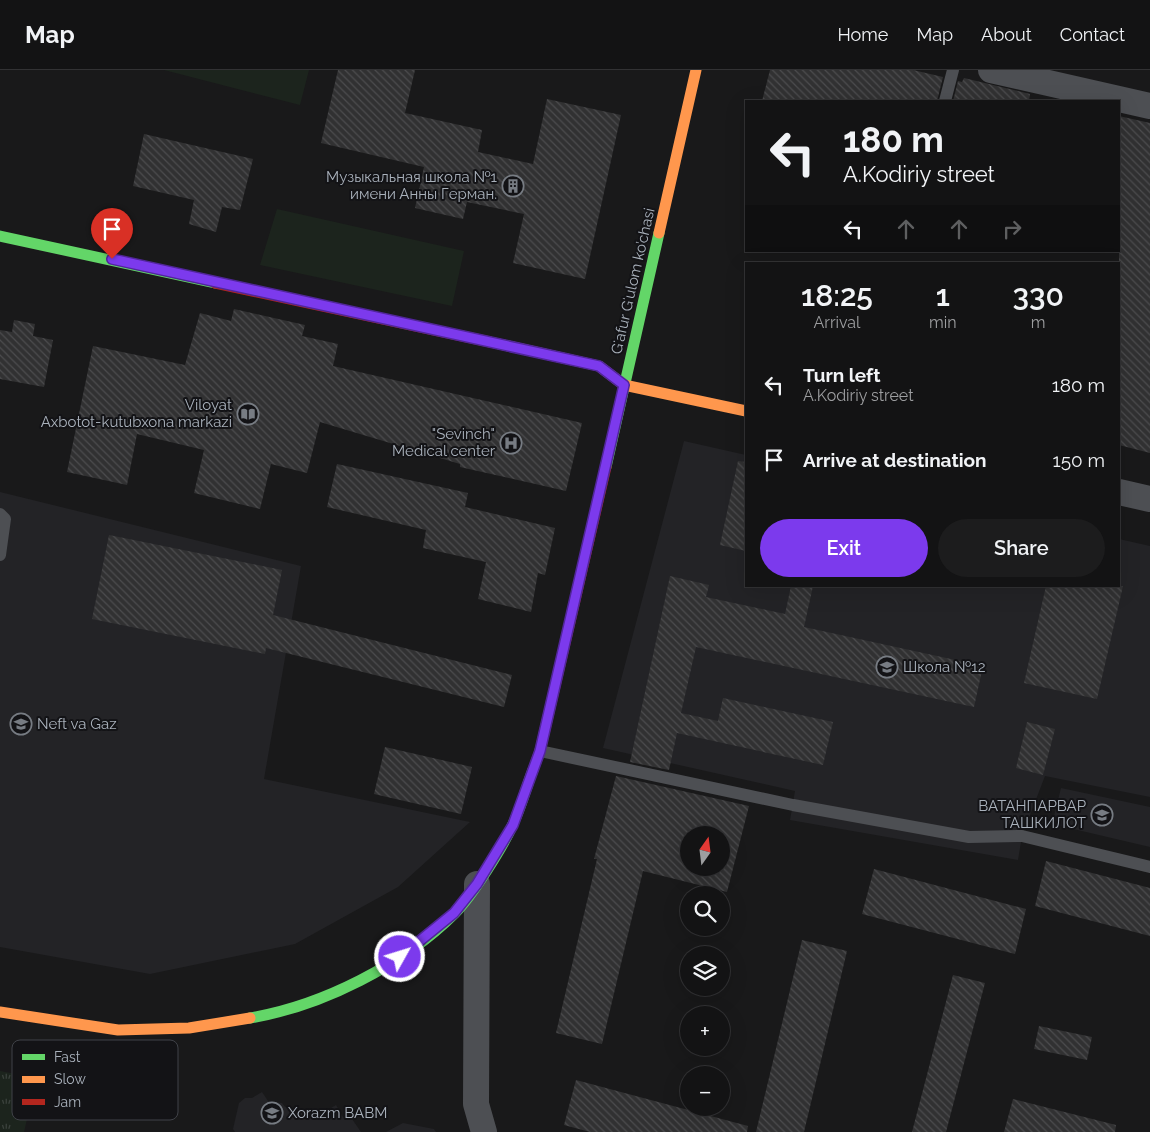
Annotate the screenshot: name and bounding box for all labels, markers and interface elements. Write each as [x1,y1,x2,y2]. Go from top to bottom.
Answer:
text: Map [25,20,75,49]
text: Home [837,24,888,45]
text: Map [916,24,953,45]
text: About [981,24,1032,45]
text: Contact [1060,24,1125,45]
text: 180 m [843,119,944,160]
icon: left [760,120,825,185]
text: A.Kodiriy street [843,161,995,187]
place label: Музыкальная школа №1 имени Анны Герман. [326,168,498,203]
building icon: Музыкальная школа №1 имени Анны Герман. [501,174,525,198]
street label: Gʻafur Gʻulom ko’chasi [607,206,659,356]
pin [91,208,133,259]
icon: arrive [98,215,126,243]
icon: left [839,215,867,243]
icon: ahead [892,215,920,243]
icon: ahead [945,215,973,243]
icon: right [998,215,1026,243]
text: 18:25 [801,278,873,313]
text: 1 [936,278,950,313]
text: 330 [1013,278,1064,313]
text: Arrival [814,313,860,332]
text: min [929,313,956,332]
text: m [1031,313,1046,332]
text: Turn left [803,364,880,386]
icon: left [760,371,788,399]
text: 180 m [1052,374,1105,396]
text: A.Kodiriy street [803,386,914,405]
place label: Viloyat Axbotot-kutubxona markazi [41,396,232,431]
library icon: Viloyat Axbotot-kutubxona markazi [236,402,260,426]
place label: "Sevinch" Medical center [392,425,496,460]
hospital icon: "Sevinch" Medical center [499,431,523,455]
icon: arrive [760,446,788,474]
text: Arrive at destination [803,449,987,471]
text: 150 m [1053,449,1105,471]
button: Exit [760,519,928,577]
button: Share [938,519,1105,577]
school or university icon: Школа №12 [875,655,899,679]
place label: Школа №12 [903,658,986,676]
school or university icon: Neft va Gaz [9,712,33,736]
place label: Neft va Gaz [37,715,117,733]
place label: ВАТАНПАРВАР ТАШКИЛОТ [978,797,1086,832]
school or university icon: ВАТАНПАРВАР ТАШКИЛОТ [1090,803,1114,827]
north arrow [680,826,730,876]
map controls [680,826,730,1116]
button: search [680,886,730,936]
position arrow [373,930,425,982]
button: layers [680,946,730,996]
button: + [680,1006,730,1056]
legend [12,1040,178,1120]
text: Fast [54,1049,81,1065]
button: − [680,1066,730,1116]
text: Slow [54,1071,86,1087]
text: Jam [54,1094,81,1110]
school or university icon: Xorazm BABM [260,1101,284,1125]
place label: Xorazm BABM [288,1104,387,1122]

